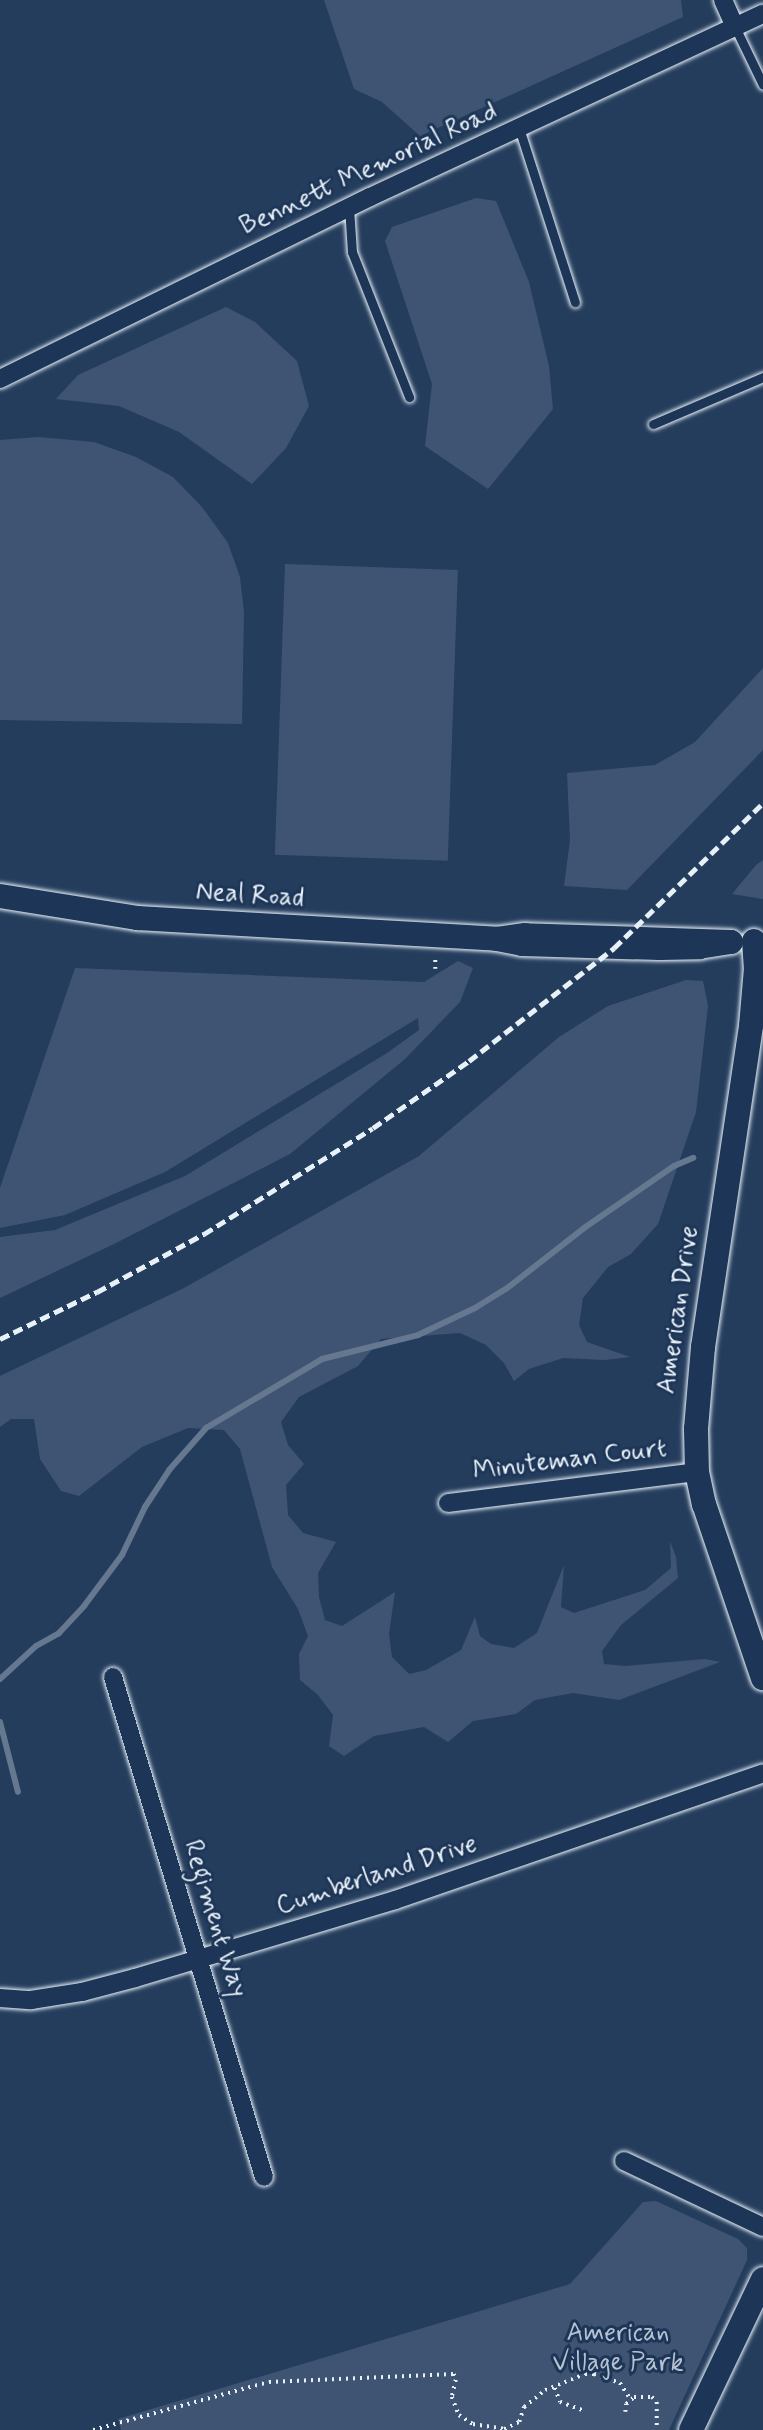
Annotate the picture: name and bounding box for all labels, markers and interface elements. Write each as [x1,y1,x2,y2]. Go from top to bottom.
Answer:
street label: Bennett Memorial Road [236,97,502,243]
street label: Neal Road [195,877,305,915]
street label: American Drive [652,1225,706,1395]
street label: Minuteman Court [472,1434,668,1488]
street label: Cumberland Drive [273,1829,481,1923]
street label: Regiment Way [175,1835,253,2003]
park label: American Village Park [553,2318,683,2380]

